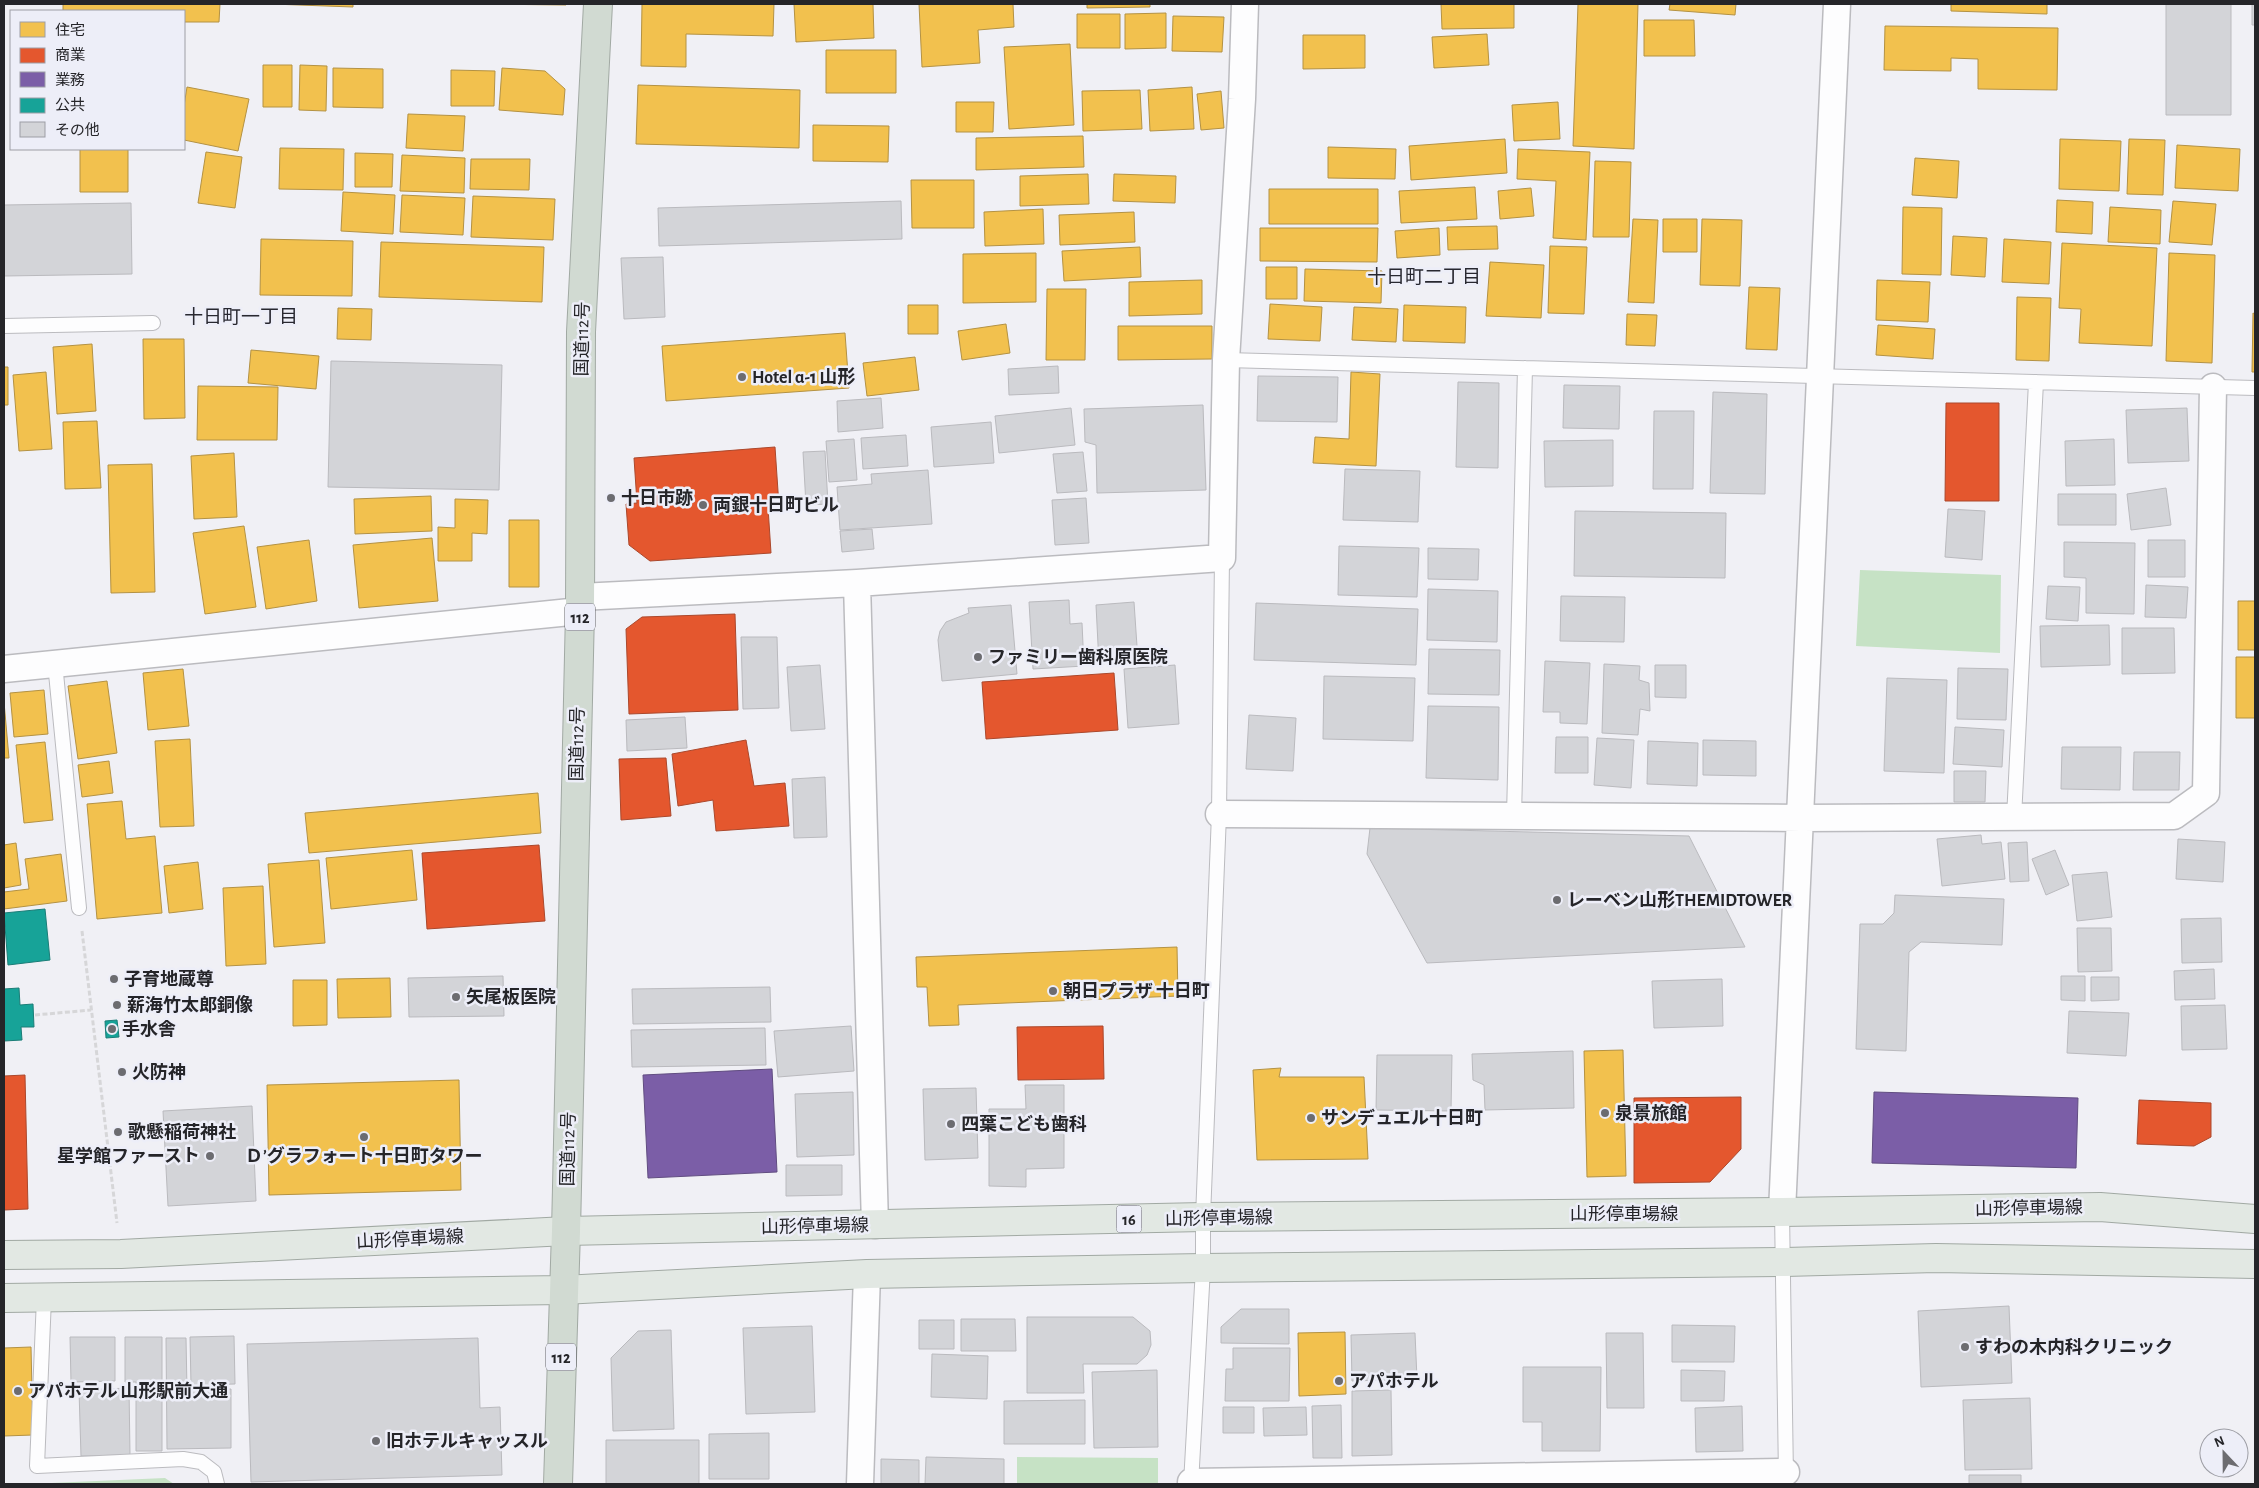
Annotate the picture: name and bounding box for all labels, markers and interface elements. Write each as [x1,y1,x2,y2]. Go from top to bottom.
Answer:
legend [10,10,185,150]
text: 住宅 [55,22,85,38]
text: 商業 [55,47,85,63]
text: 業務 [55,72,85,88]
text: 公共 [55,97,85,113]
text: その他 [55,122,100,138]
district label: 十日町二丁目 [1367,266,1481,287]
street label: 国道112号 [571,302,593,376]
district label: 十日町一丁目 [184,306,298,327]
place label: Hotel α-1 山形 [752,367,855,387]
marker: Hotel α-1 山形 [736,371,748,383]
place label: 十日市跡 [621,489,693,508]
marker: 十日市跡 [605,492,617,504]
place label: 両銀十日町ビル [713,495,839,515]
marker: 両銀十日町ビル [697,499,709,511]
road number: 112 [565,604,595,630]
place label: ファミリー歯科原医院 [988,647,1168,667]
marker: ファミリー歯科原医院 [972,651,984,663]
street label: 国道112号 [566,707,588,781]
place label: レーベン山形THEMIDTOWER [1567,890,1793,910]
marker: レーベン山形THEMIDTOWER [1551,894,1563,906]
place label: 子育地蔵尊 [124,969,214,989]
marker: 子育地蔵尊 [108,973,120,985]
place label: 朝日プラザ 十日町 [1063,982,1210,1001]
marker: 朝日プラザ 十日町 [1047,985,1059,997]
place label: 矢尾板医院 [466,987,556,1007]
marker: 矢尾板医院 [450,991,462,1003]
place label: 薪海竹太郎銅像 [127,994,253,1015]
marker: 薪海竹太郎銅像 [111,999,123,1011]
place label: 手水舎 [122,1019,176,1039]
marker: 手水舎 [106,1023,118,1035]
place label: 火防神 [132,1062,186,1082]
marker: 火防神 [116,1066,128,1078]
place label: 泉景旅館 [1615,1103,1687,1123]
marker: 泉景旅館 [1599,1107,1611,1119]
place label: サンデュエル十日町 [1321,1108,1483,1128]
street label: 国道112号 [557,1112,579,1186]
marker: サンデュエル十日町 [1305,1112,1317,1124]
place label: 四葉こども歯科 [961,1114,1087,1134]
marker: 四葉こども歯科 [945,1118,957,1130]
place label: 歌懸稲荷神社 [128,1122,236,1142]
marker: 歌懸稲荷神社 [112,1126,124,1138]
marker: Ｄ’グラフォート十日町タワー [358,1131,370,1143]
place label: 星学館ファースト [57,1146,200,1166]
place label: Ｄ’グラフォート十日町タワー [245,1146,483,1166]
marker: 星学館ファースト [204,1150,216,1162]
street label: 山形停車場線 [1975,1197,2083,1219]
street label: 山形停車場線 [1570,1204,1678,1224]
road number: 16 [1116,1206,1142,1232]
street label: 山形停車場線 [1165,1207,1273,1229]
street label: 山形停車場線 [761,1215,869,1237]
street label: 山形停車場線 [356,1226,464,1252]
place label: すわの木内科クリニック [1975,1337,2173,1357]
marker: すわの木内科クリニック [1959,1341,1971,1353]
road number: 112 [546,1344,576,1370]
place label: アパホテル [1349,1372,1439,1391]
marker: アパホテル [1333,1375,1345,1387]
place label: アパホテル 山形駅前大通 [28,1381,228,1401]
marker: アパホテル 山形駅前大通 [12,1385,24,1397]
north arrow [2199,1428,2249,1478]
place label: 旧ホテルキャッスル [386,1432,548,1451]
text: N [2212,1434,2227,1450]
marker: 旧ホテルキャッスル [370,1435,382,1447]

